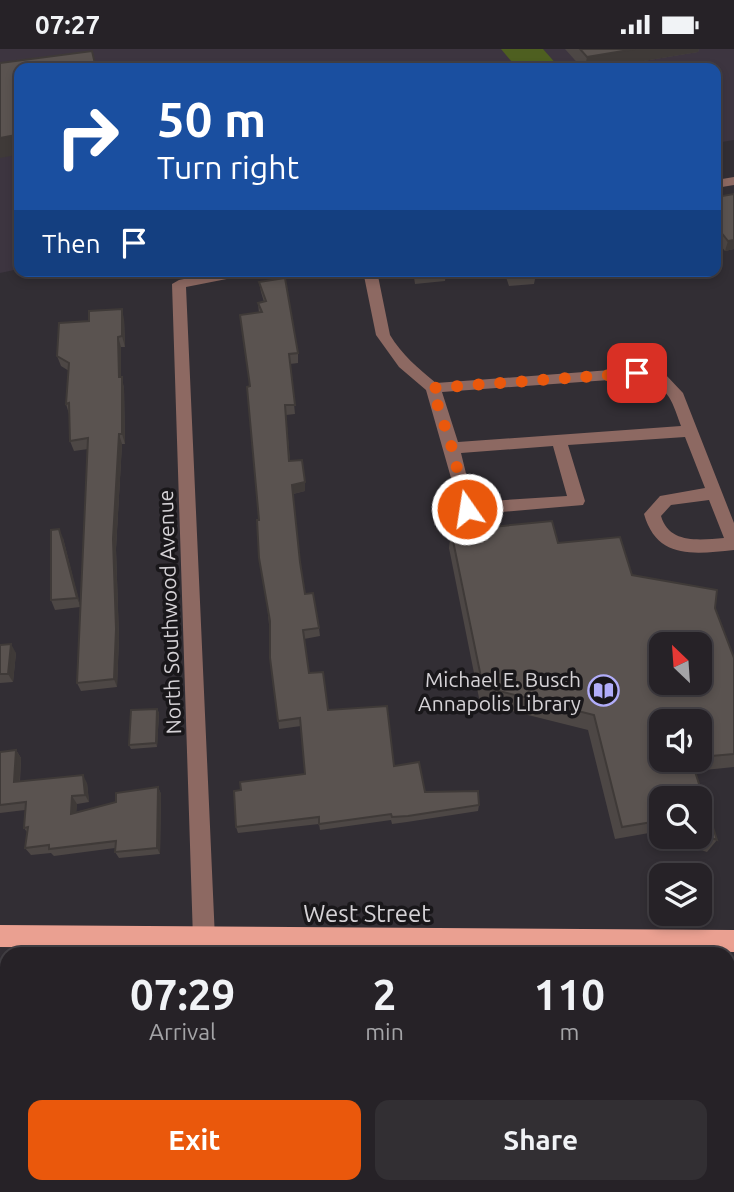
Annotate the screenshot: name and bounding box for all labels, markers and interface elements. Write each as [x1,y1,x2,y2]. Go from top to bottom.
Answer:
text: 07:27 [35,10,100,39]
icon: right [42,91,133,182]
text: 50 m [157,91,266,146]
text: Turn right [157,149,299,185]
icon: arrive [115,224,153,262]
text: Then [42,229,101,258]
pin [607,343,667,403]
icon: arrive [618,354,656,392]
position arrow [430,472,504,546]
street label: North Southwood Avenue [153,489,185,735]
north arrow [649,632,712,695]
map controls [649,632,712,926]
place label: Michael E. Busch Annapolis Library [418,667,581,715]
library icon: Michael E. Busch Annapolis Library [587,674,621,708]
button: sound [649,709,712,772]
button: search [649,786,712,849]
button: layers [649,863,712,926]
street label: West Street [303,900,431,927]
text: 07:29 [130,971,235,1018]
text: 2 [373,971,396,1018]
text: 110 [534,971,605,1018]
text: Arrival [149,1019,216,1044]
text: min [365,1019,404,1044]
text: m [559,1019,579,1044]
button: Exit [28,1100,361,1180]
button: Share [375,1100,707,1180]

